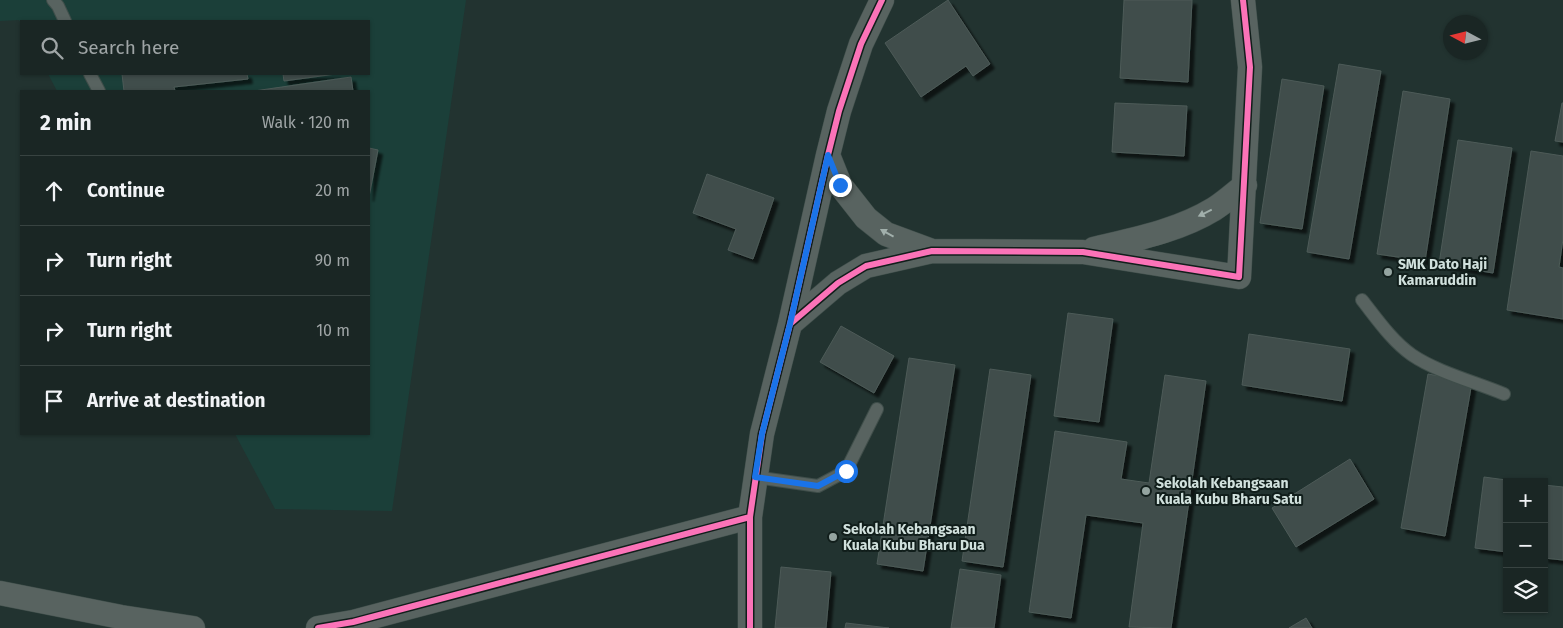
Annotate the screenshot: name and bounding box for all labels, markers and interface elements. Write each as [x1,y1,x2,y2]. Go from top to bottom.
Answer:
north arrow [1443,15,1488,60]
search box [20,20,370,75]
icon: search [38,34,66,62]
text: Search here [78,36,179,59]
text: 2 min [40,110,92,136]
text: Walk · 120 m [262,113,350,132]
route end [829,174,852,197]
icon: ahead [40,177,68,205]
text: Continue [87,179,165,202]
text: 20 m [315,181,350,200]
one-way arrow [1198,209,1212,217]
one-way arrow [880,229,894,237]
icon: right [40,247,68,275]
text: Turn right [87,249,172,272]
text: 90 m [315,251,350,270]
place label: SMK Dato Haji Kamaruddin [1398,256,1487,289]
marker: SMK Dato Haji Kamaruddin [1382,266,1394,278]
icon: right [40,317,68,345]
text: Turn right [87,319,172,342]
text: 10 m [316,321,350,340]
icon: arrive [40,387,68,415]
text: Arrive at destination [87,389,266,412]
route start [835,460,858,483]
place label: Sekolah Kebangsaan Kuala Kubu Bharu Satu [1156,475,1302,508]
map controls [1503,478,1548,613]
button: + [1503,478,1548,523]
marker: Sekolah Kebangsaan Kuala Kubu Bharu Satu [1140,485,1152,497]
place label: Sekolah Kebangsaan Kuala Kubu Bharu Dua [843,521,985,554]
button: − [1503,523,1548,568]
marker: Sekolah Kebangsaan Kuala Kubu Bharu Dua [827,531,839,543]
button: layers [1503,568,1548,613]

